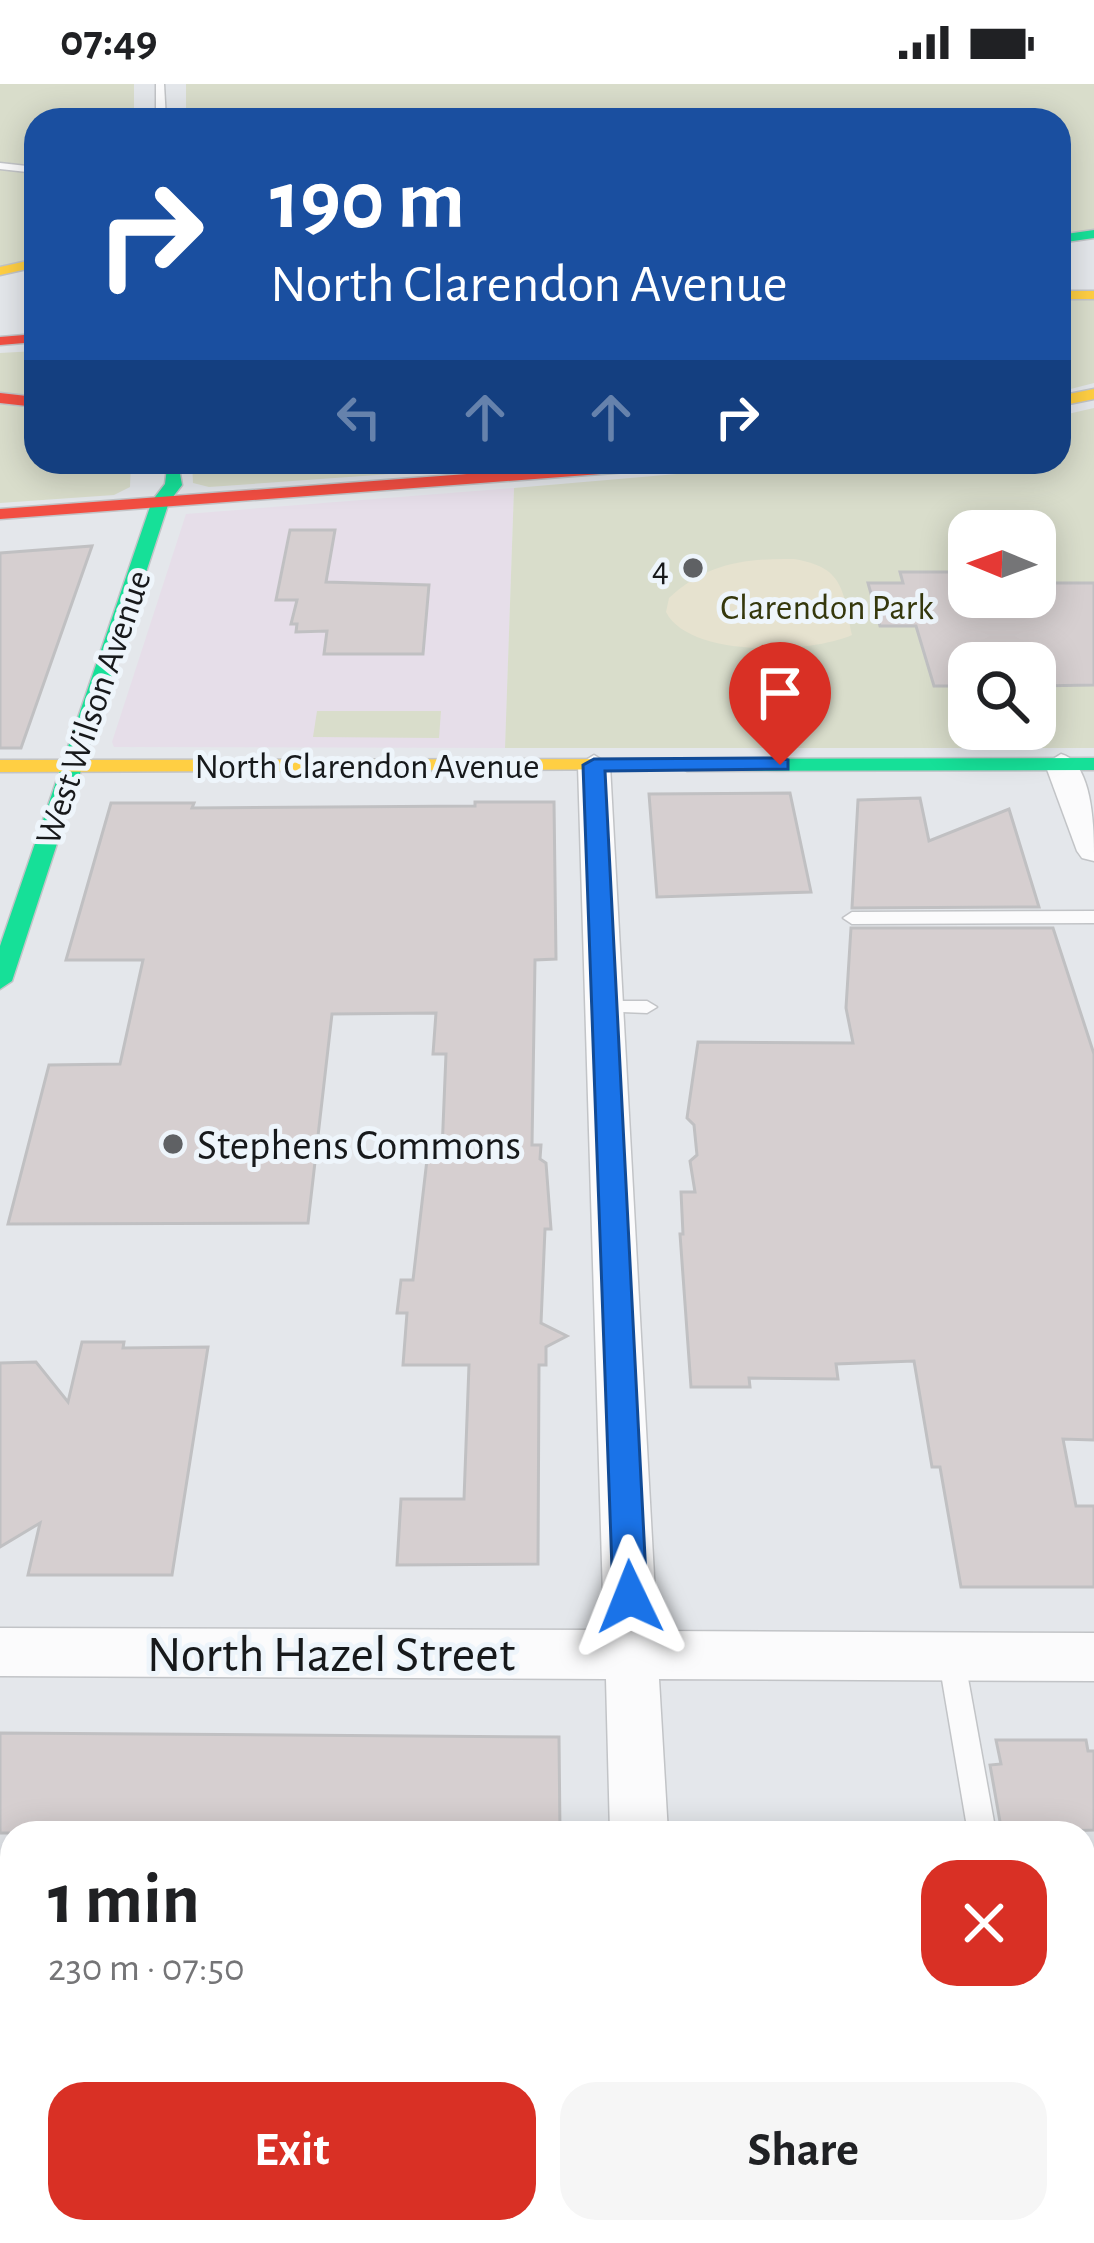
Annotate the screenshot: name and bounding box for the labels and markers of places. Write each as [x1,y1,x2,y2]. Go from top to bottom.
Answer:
place label: 4 [652,552,669,588]
marker: 4 [680,555,706,581]
pin [729,642,831,765]
place label: Stephens Commons [197,1125,521,1167]
marker: Stephens Commons [160,1131,186,1157]

